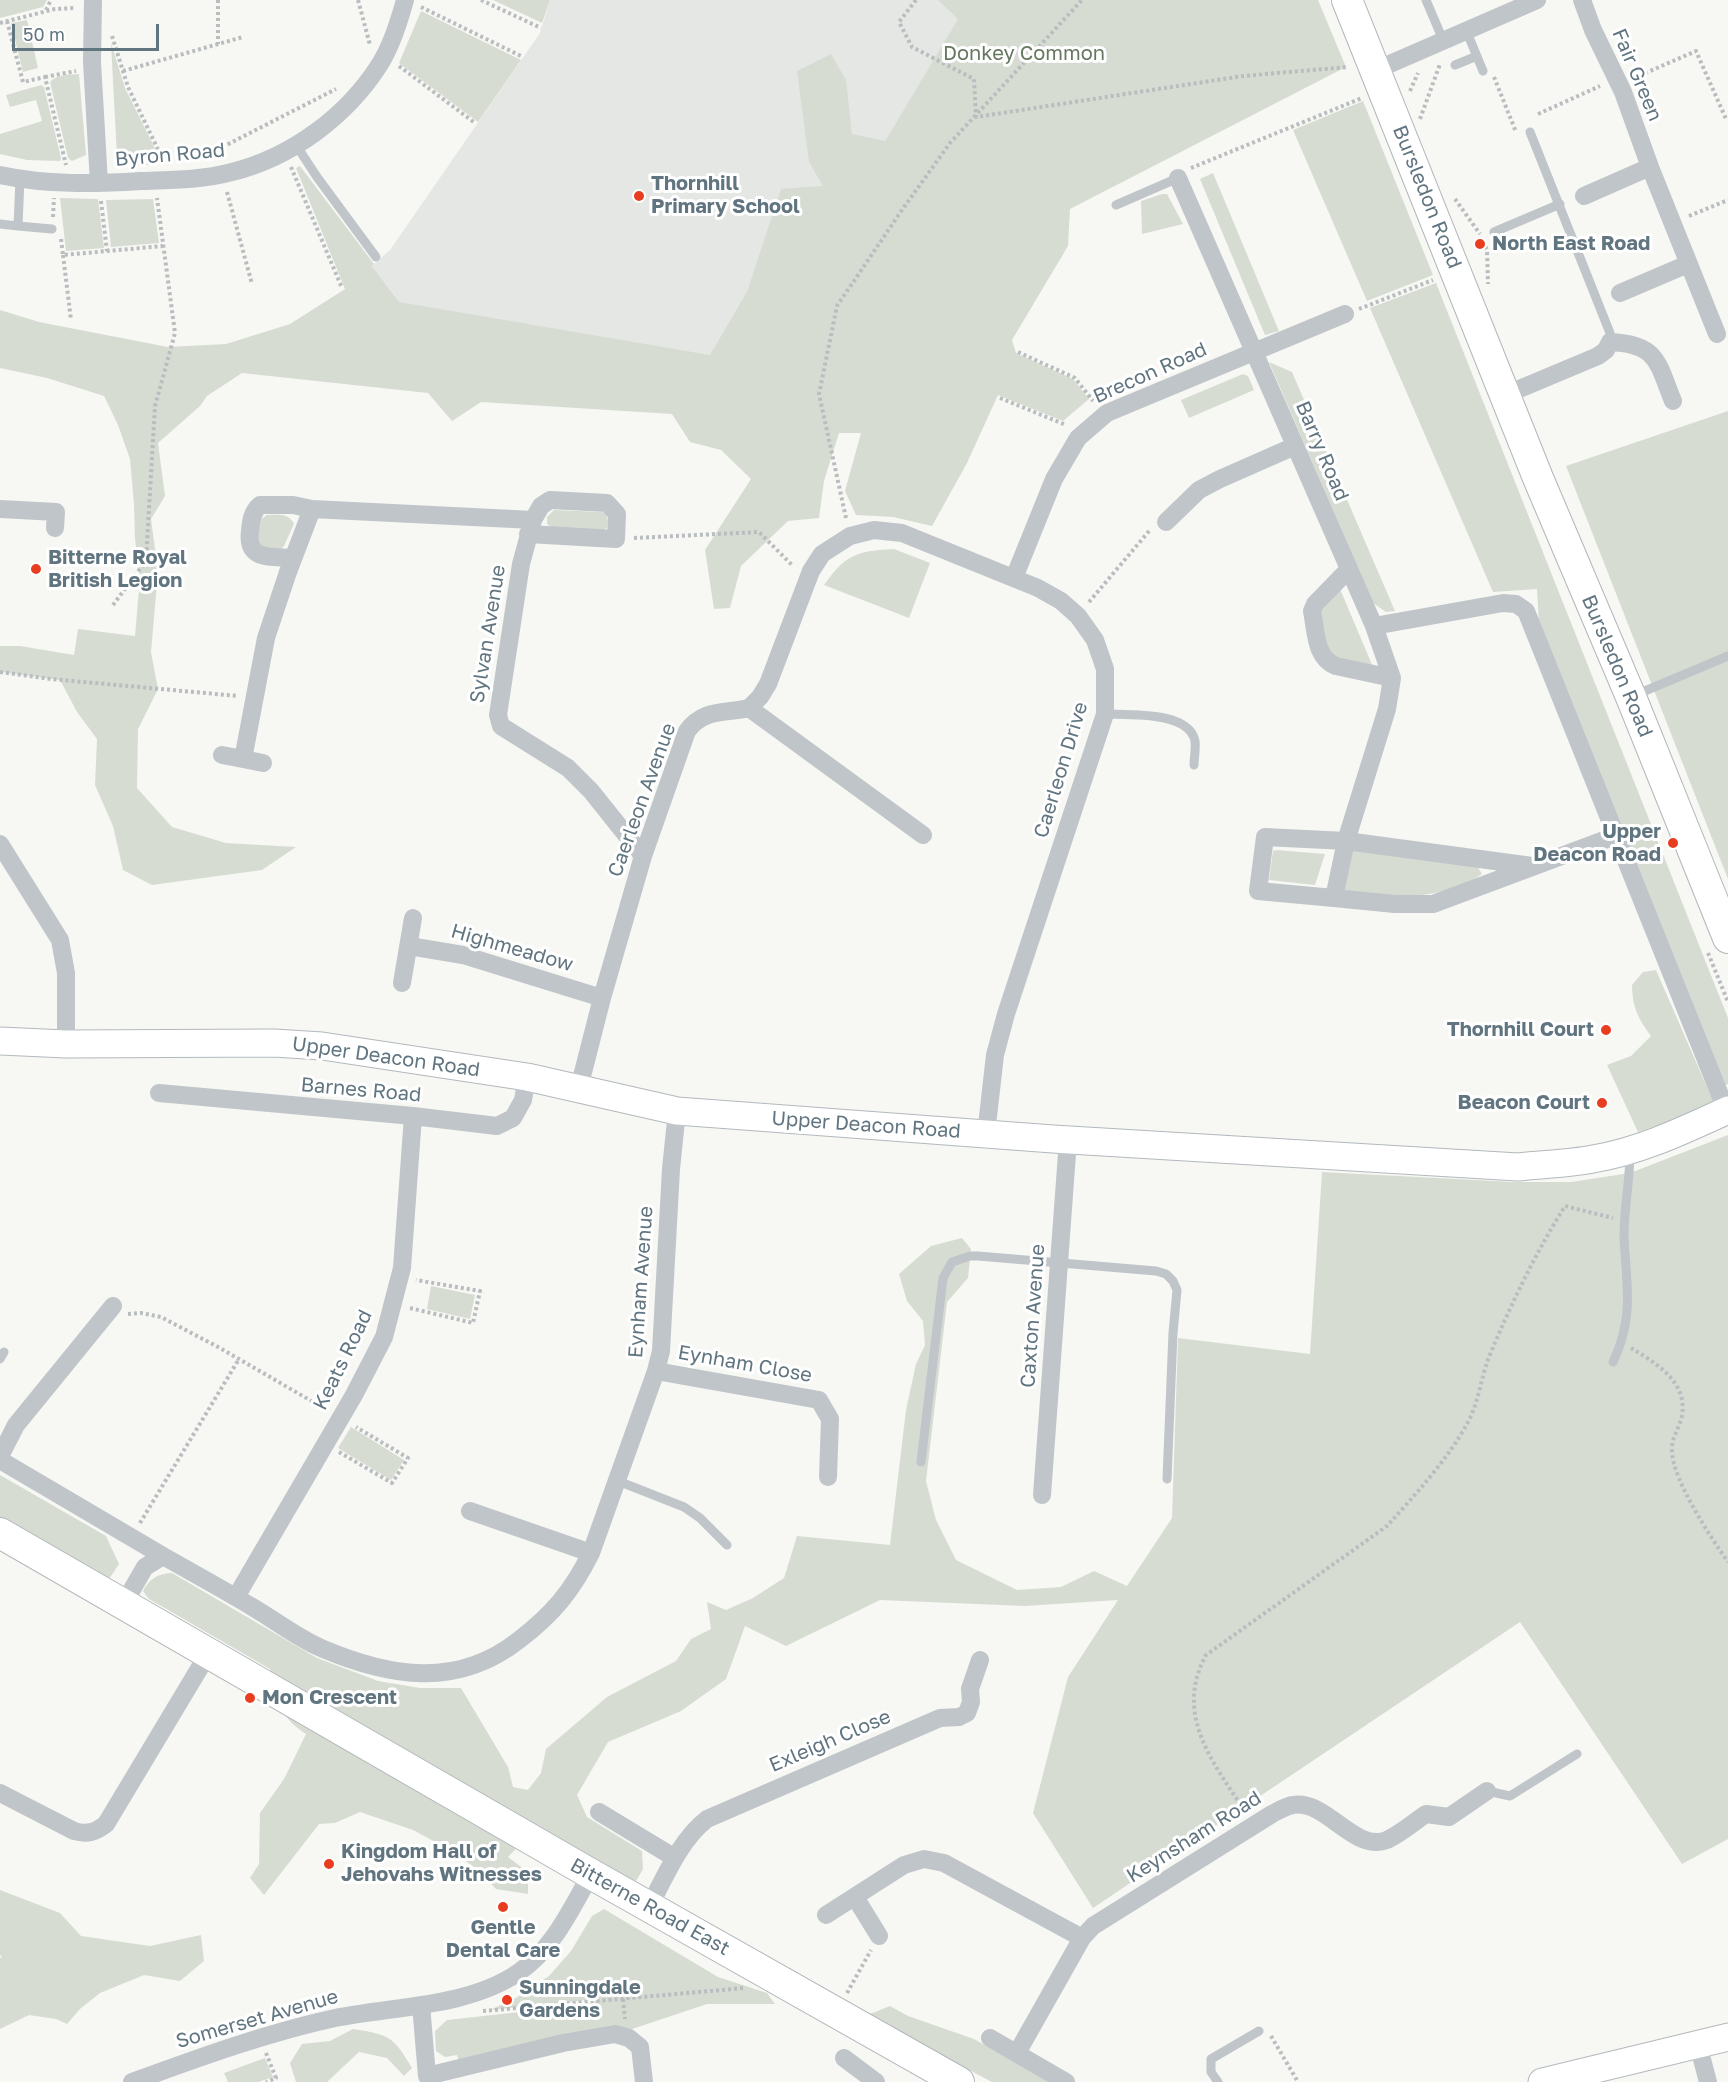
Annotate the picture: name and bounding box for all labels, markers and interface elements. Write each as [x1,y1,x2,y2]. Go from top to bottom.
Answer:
scale bar [15,12,162,50]
text: 50 m [23,23,65,45]
street label: Fair Green [1607,25,1667,125]
park label: Donkey Common [943,42,1105,66]
street label: Bursledon Road [1387,122,1467,272]
street label: Byron Road [114,138,226,172]
place label: Thornhill Primary School [651,172,800,219]
marker: Thornhill Primary School [632,189,646,203]
place label: North East Road [1492,232,1650,256]
marker: North East Road [1473,237,1487,251]
street label: Brecon Road [1089,337,1211,409]
street label: Barry Road [1290,397,1354,505]
place label: Bitterne Royal British Legion [48,546,187,593]
marker: Bitterne Royal British Legion [29,562,43,576]
street label: Sylvan Avenue [465,563,511,705]
street label: Bursledon Road [1576,591,1658,741]
street label: Caerleon Drive [1029,699,1093,841]
street label: Caerleon Avenue [603,720,681,880]
place label: Upper Deacon Road [1533,820,1661,867]
marker: Upper Deacon Road [1666,836,1680,850]
street label: Highmeadow [448,919,576,977]
place label: Thornhill Court [1447,1018,1594,1042]
marker: Thornhill Court [1599,1023,1613,1037]
street label: Upper Deacon Road [290,1032,482,1082]
street label: Barnes Road [300,1073,422,1107]
place label: Beacon Court [1458,1091,1590,1115]
marker: Beacon Court [1595,1096,1609,1110]
street label: Upper Deacon Road [771,1106,961,1144]
street label: Eynham Avenue [624,1205,658,1359]
street label: Caxton Avenue [1016,1243,1050,1389]
street label: Keats Road [308,1306,378,1414]
street label: Eynham Close [676,1340,814,1388]
place label: Mon Crescent [262,1686,397,1710]
marker: Mon Crescent [243,1691,257,1705]
street label: Exleigh Close [765,1705,895,1777]
street label: Keynsham Road [1122,1786,1266,1888]
place label: Kingdom Hall of Jehovahs Witnesses [341,1840,542,1887]
street label: Bitterne Road East [566,1853,734,1961]
marker: Kingdom Hall of Jehovahs Witnesses [322,1857,336,1871]
marker: Gentle Dental Care [496,1900,510,1914]
place label: Gentle Dental Care [446,1916,560,1963]
place label: Sunningdale Gardens [519,1976,641,2023]
street label: Somerset Avenue [173,1984,341,2054]
marker: Sunningdale Gardens [500,1993,514,2007]

